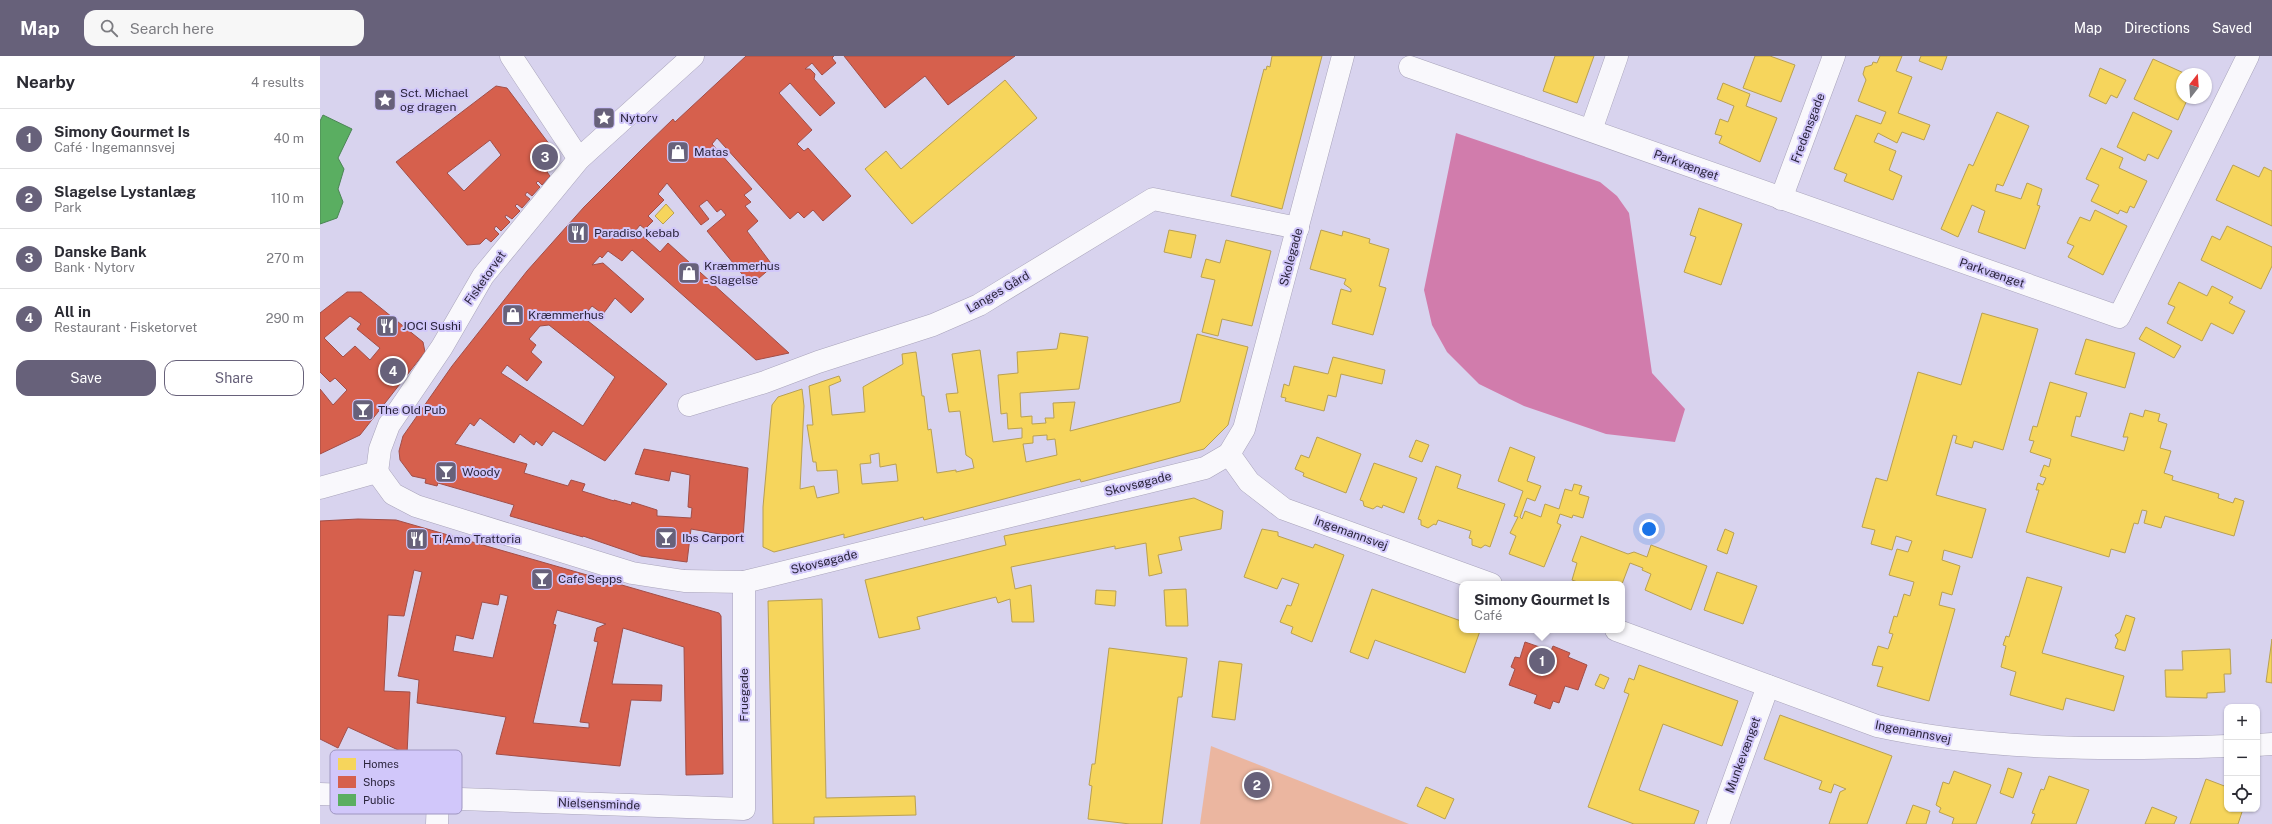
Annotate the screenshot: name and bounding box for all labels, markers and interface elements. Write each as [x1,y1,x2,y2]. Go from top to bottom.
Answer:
search box [84,10,364,46]
text: Map [20,17,60,39]
icon: search [98,17,120,39]
text: Search here [130,20,214,37]
text: Map [2074,20,2102,36]
text: Directions [2124,20,2190,36]
text: Saved [2212,20,2252,36]
north arrow [2176,68,2212,104]
text: Nearby [16,72,75,92]
text: 4 results [251,75,304,90]
place label: Sct. Michael og dragen [400,86,469,114]
place icon: Sct. Michael og dragen [372,87,398,113]
street label: Fredensgade [1788,91,1828,165]
place icon: Nytorv [591,105,617,131]
place label: Nytorv [620,111,658,125]
text: Simony Gourmet Is [54,123,190,140]
text: 1 [26,131,32,146]
text: 40 m [273,131,304,146]
shop icon: Matas [665,139,691,165]
text: Café · Ingemannsvej [54,140,175,155]
pin: 3 [532,142,558,172]
place label: Matas [694,145,728,159]
street label: Parkvænget [1652,147,1721,183]
text: Slagelse Lystanlæg [54,183,196,200]
text: 2 [25,191,33,206]
text: 110 m [271,191,304,206]
text: Park [54,200,82,215]
restaurant icon: Paradiso kebab [565,220,591,246]
place label: Paradiso kebab [594,226,679,240]
street label: Skolegade [1277,226,1305,287]
text: Danske Bank [54,243,147,260]
street label: Fisketorvet [461,248,509,308]
text: 3 [25,251,33,266]
text: 270 m [266,251,304,266]
street label: Parkvænget [1958,255,2027,291]
place label: Kræmmerhus - Slagelse [704,259,780,287]
text: Bank · Nytorv [54,260,135,275]
shop icon: Kræmmerhus - Slagelse [676,260,702,286]
street label: Langes Gård [964,268,1032,316]
shop icon: Kræmmerhus [500,302,526,328]
text: All in [54,303,91,320]
place label: Kræmmerhus [528,308,604,322]
text: 4 [25,311,33,326]
text: 290 m [266,311,304,326]
restaurant icon: JOCI Sushi [374,313,400,339]
place label: JOCI Sushi [402,319,461,333]
text: Restaurant · Fisketorvet [54,320,197,335]
pin: 4 [380,356,406,386]
button: Save [16,360,156,396]
button: Share [164,360,304,396]
bar icon: The Old Pub [350,397,376,423]
place label: The Old Pub [378,403,446,417]
bar icon: Woody [433,459,459,485]
place label: Woody [462,465,501,479]
street label: Skovsøgade [1103,469,1173,499]
street label: Ingemannsvej [1312,513,1390,553]
your location [1639,519,1659,539]
bar icon: Ibs Carport [653,525,679,551]
restaurant icon: Ti Amo Trattoria [404,526,430,552]
place label: Ibs Carport [682,531,744,545]
place label: Ti Amo Trattoria [432,532,521,546]
street label: Skovsøgade [789,547,859,577]
bar icon: Cafe Sepps [529,566,555,592]
place label: Cafe Sepps [558,572,622,586]
popup [1459,581,1625,633]
text: Simony Gourmet Is [1474,591,1610,608]
text: Café [1474,608,1502,623]
pin: 1 [1529,646,1555,676]
street label: Fruegade [737,668,751,722]
map controls [2224,704,2260,812]
button: + [2224,704,2260,740]
street label: Munkevænget [1723,715,1763,795]
street label: Ingemannsvej [1874,718,1952,746]
button: − [2224,740,2260,776]
legend [330,750,462,814]
text: Homes [363,758,399,770]
pin: 2 [1244,770,1270,800]
text: Shops [363,776,395,788]
button: locate [2224,776,2260,812]
text: Public [363,794,395,806]
street label: Nielsensminde [558,796,641,812]

